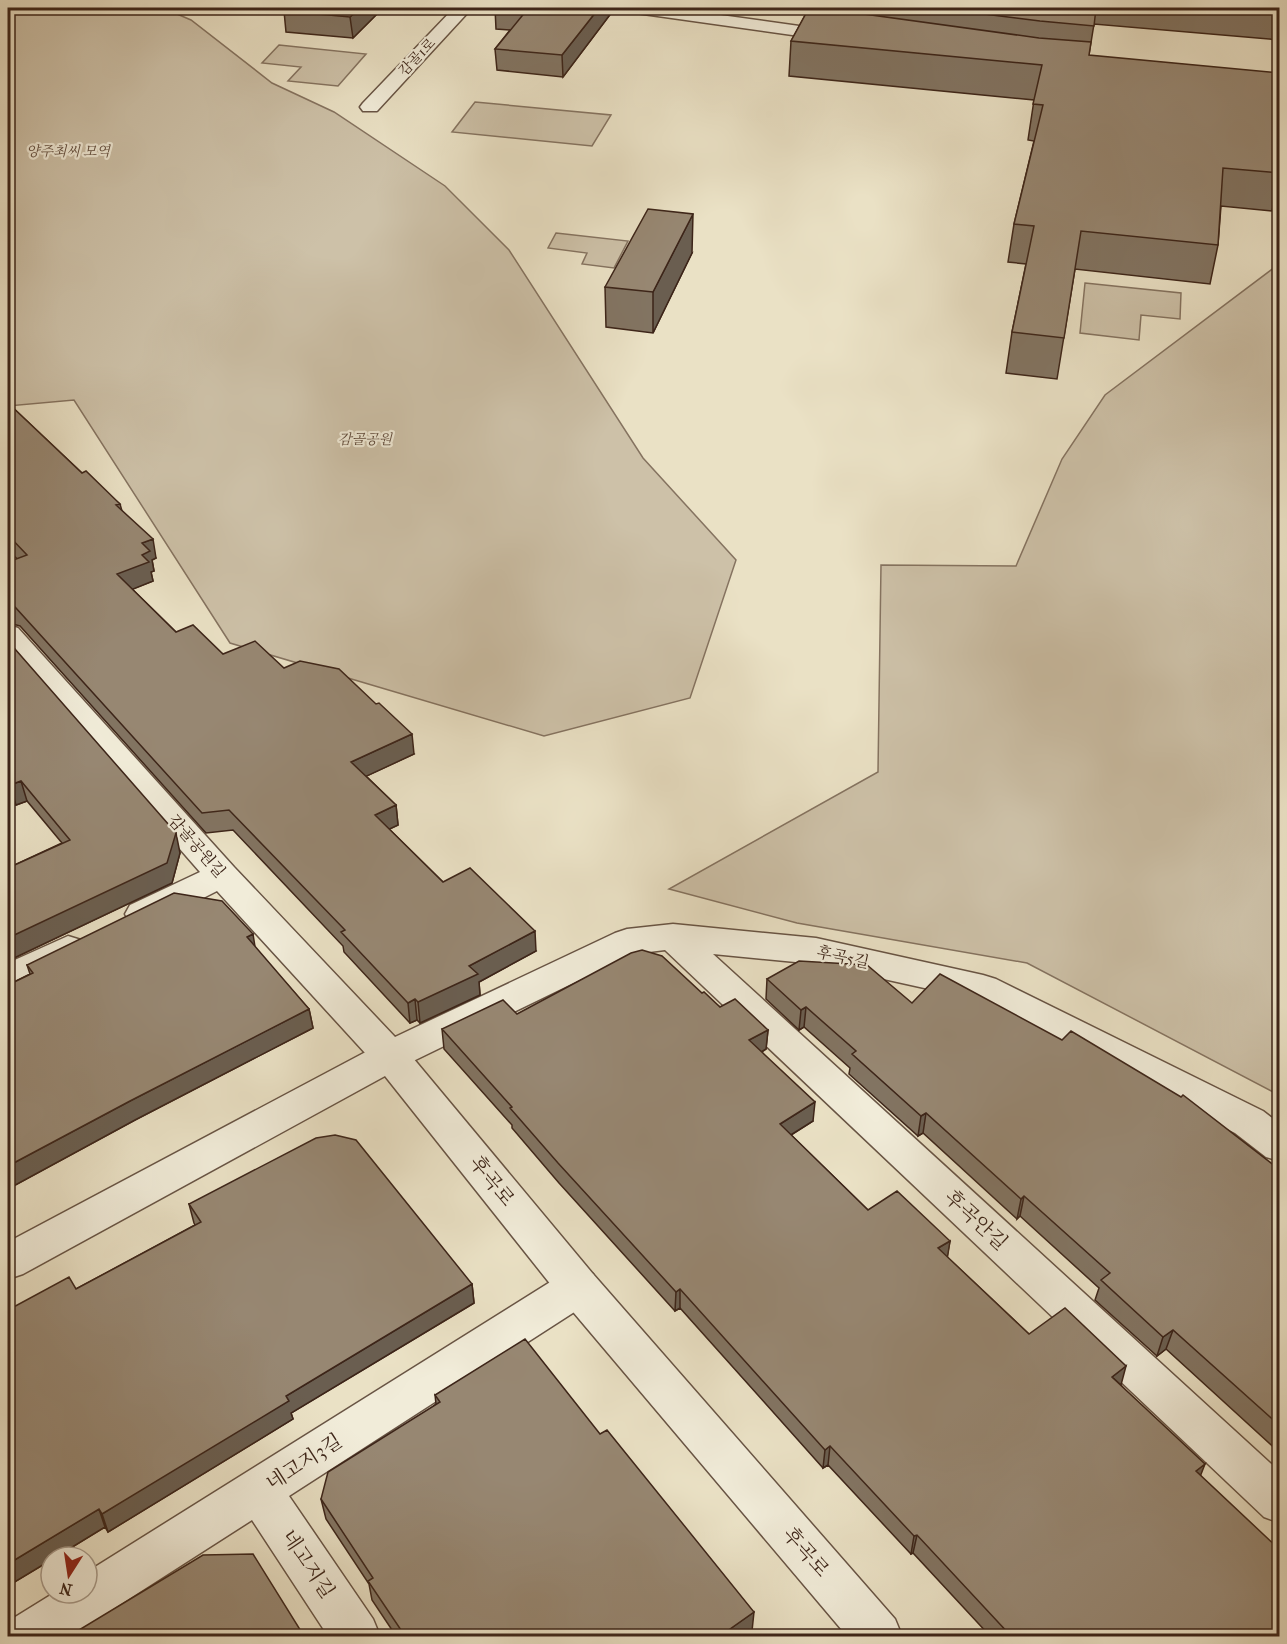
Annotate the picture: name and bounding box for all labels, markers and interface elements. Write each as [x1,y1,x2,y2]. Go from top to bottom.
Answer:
street label: 감골1로 [395,34,439,79]
park label: 양주최씨 모역 [26,143,112,160]
park label: 감골공원 [338,431,394,448]
street label: 감골공원길 [164,811,230,881]
street label: 후곡5길 [815,942,871,972]
street label: 후곡로 [465,1151,519,1211]
street label: 후곡안길 [940,1185,1012,1255]
street label: 네고지3길 [262,1429,346,1495]
street label: 후곡로 [778,1523,834,1581]
street label: 네고지길 [277,1526,339,1602]
north arrow [39,1545,99,1605]
text: N [57,1578,74,1600]

